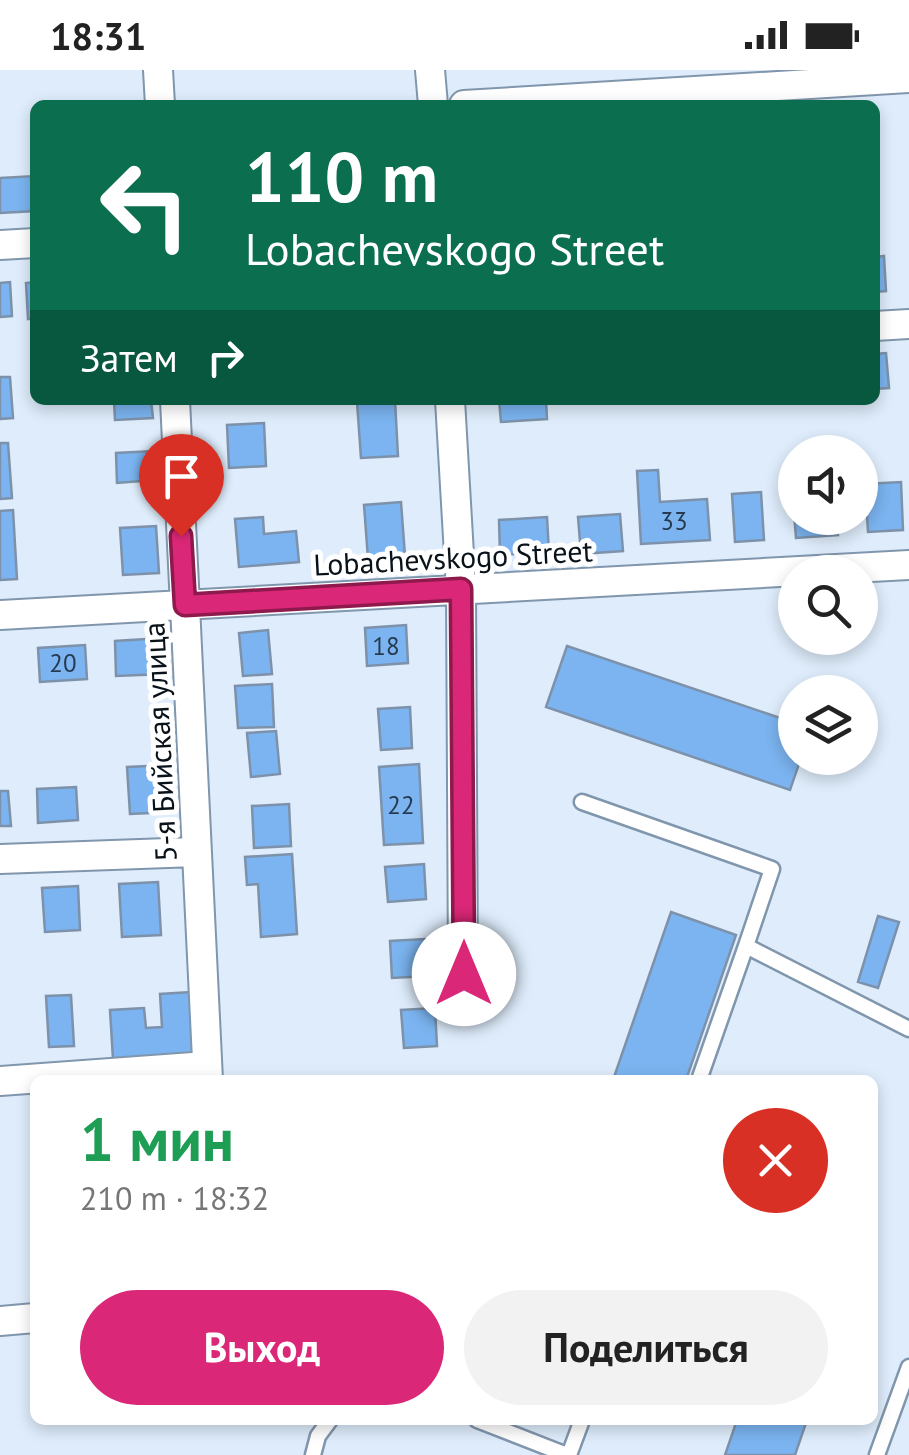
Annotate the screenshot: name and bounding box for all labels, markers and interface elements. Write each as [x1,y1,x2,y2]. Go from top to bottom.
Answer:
text: 18:31 [50,11,146,60]
text: 110 m [245,131,438,221]
icon: left [80,140,210,270]
text: Lobachevskogo Street [245,219,664,277]
icon: right [198,330,253,385]
text: Затем [80,333,178,382]
pin [139,434,224,537]
map controls [778,435,878,775]
button: sound [778,435,878,535]
icon: arrive [154,449,209,504]
house number: 33 [660,505,688,537]
street label: Lobachevskogo Street [312,530,594,584]
button: search [778,555,878,655]
street label: 5-я Бийская улица [133,621,185,863]
house number: 18 [372,630,400,662]
house number: 20 [49,647,77,679]
button: layers [778,675,878,775]
house number: 22 [387,789,415,821]
position arrow [412,922,516,1026]
text: 1 мин [80,1100,234,1178]
button: close [723,1108,828,1213]
text: 210 m · 18:32 [80,1177,269,1219]
button: Выход [80,1290,444,1405]
button: Поделиться [464,1290,828,1405]

